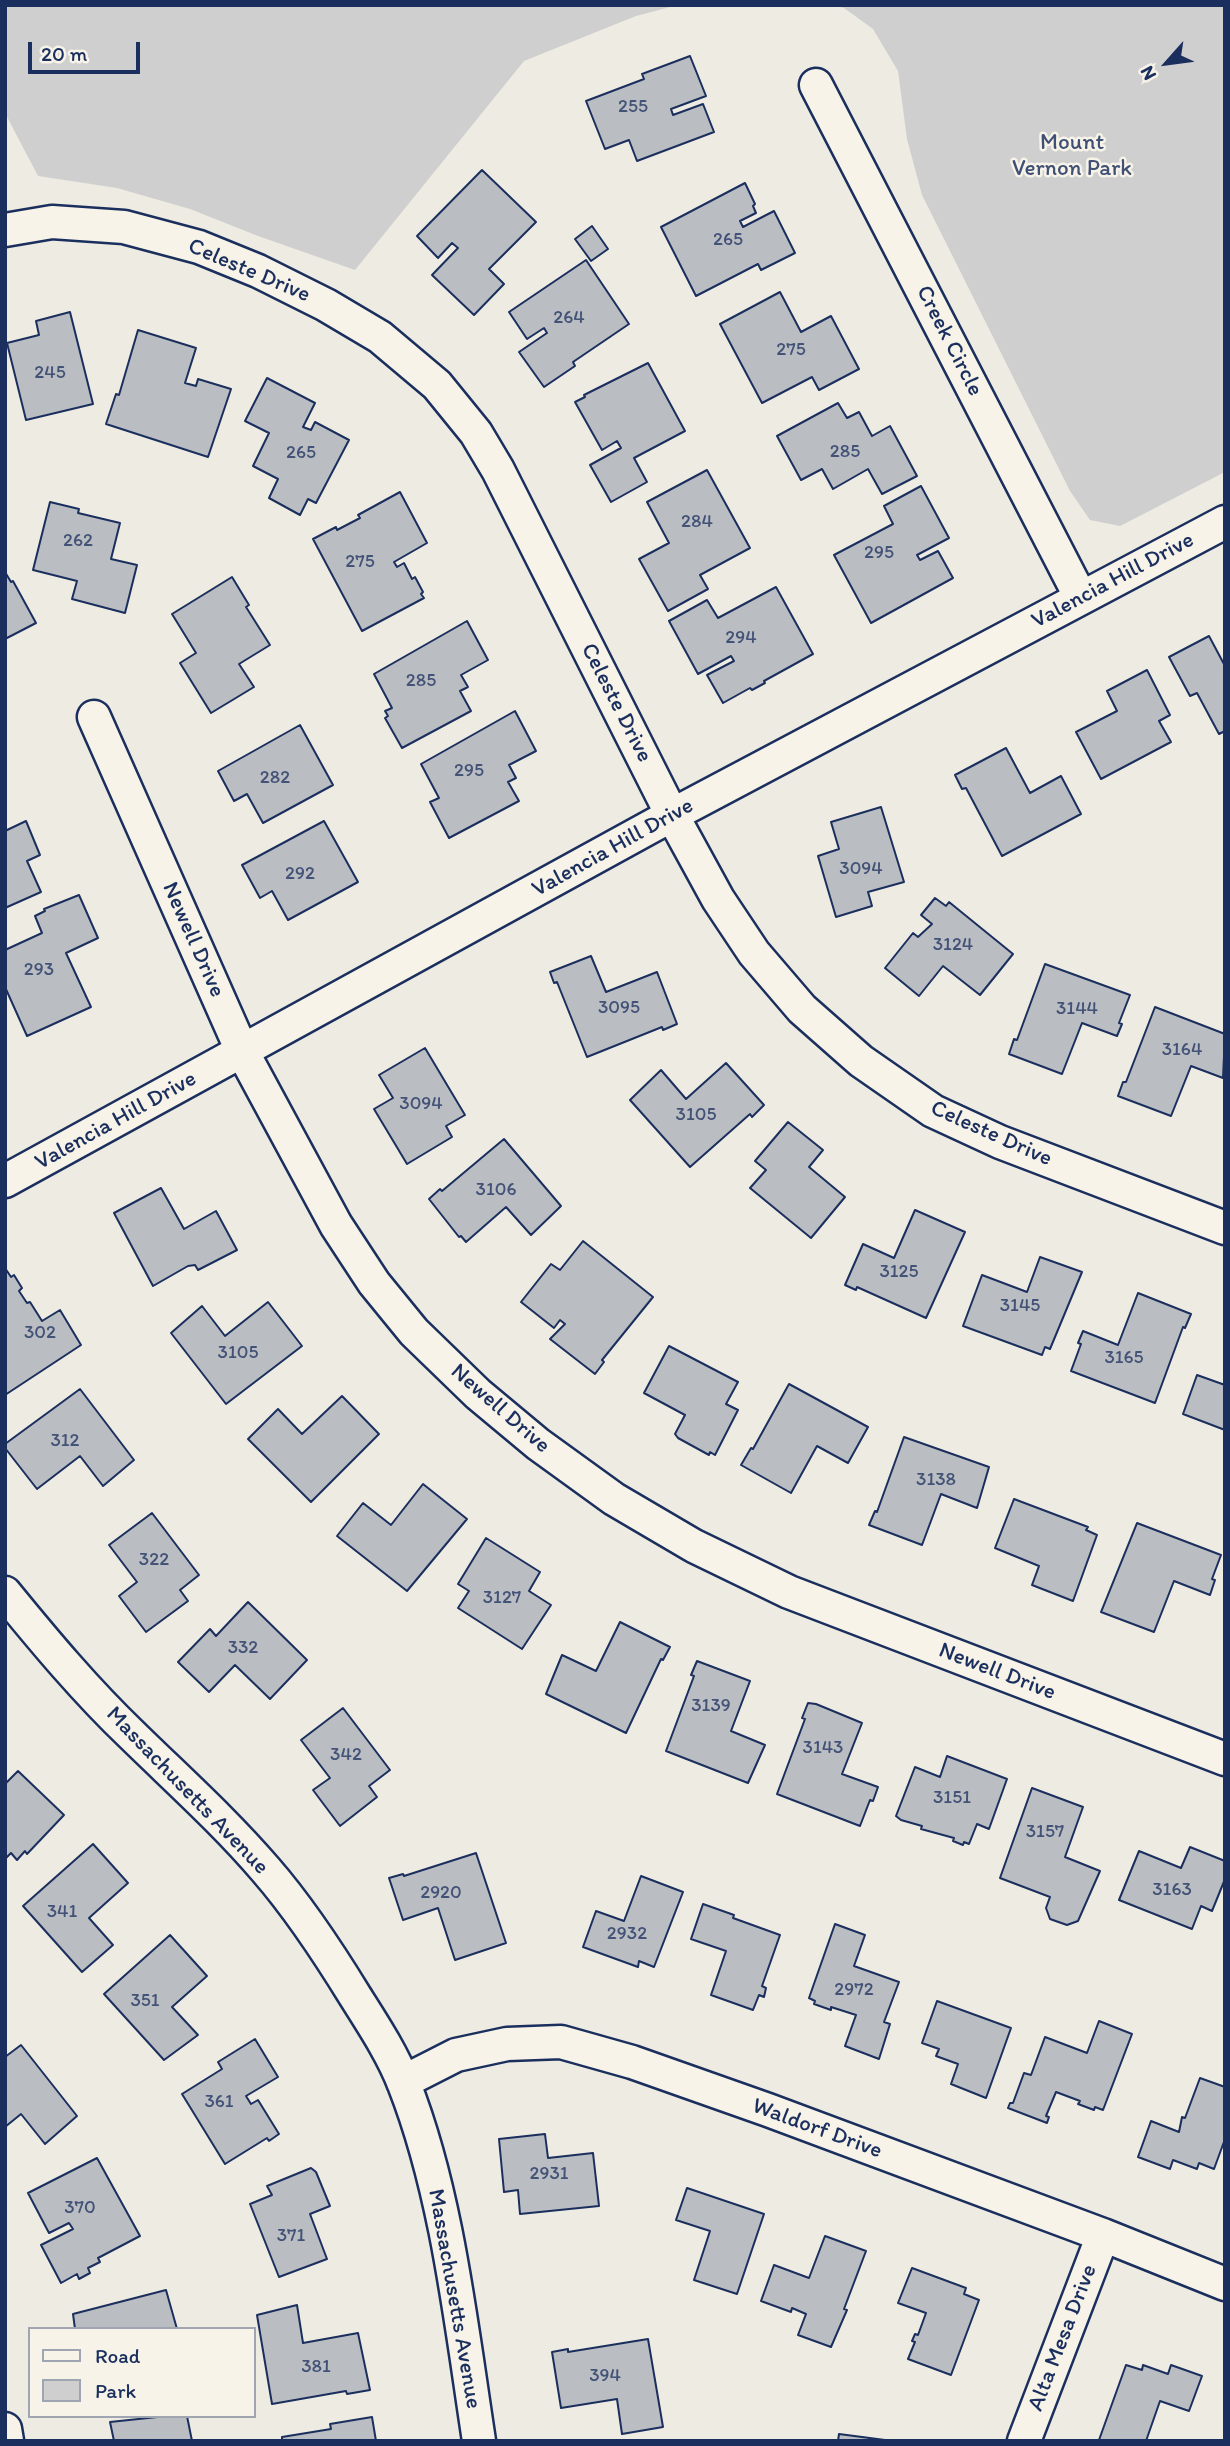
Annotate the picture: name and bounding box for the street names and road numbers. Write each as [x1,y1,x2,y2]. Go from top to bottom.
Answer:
street label: Celeste Drive [184,233,314,309]
street label: Creek Circle [909,281,989,401]
street label: Valencia Hill Drive [1027,527,1199,635]
street label: Celeste Drive [574,639,658,767]
street label: Valencia Hill Drive [528,792,698,904]
street label: Newell Drive [155,878,231,1002]
street label: Valencia Hill Drive [31,1065,201,1177]
street label: Celeste Drive [926,1095,1056,1173]
street label: Newell Drive [444,1358,556,1460]
street label: Newell Drive [935,1637,1059,1707]
street label: Massachusetts Avenue [100,1701,274,1881]
street label: Waldorf Drive [748,2093,886,2165]
street label: Massachusetts Avenue [421,2187,487,2411]
street label: Alta Mesa Drive [1022,2261,1104,2415]

